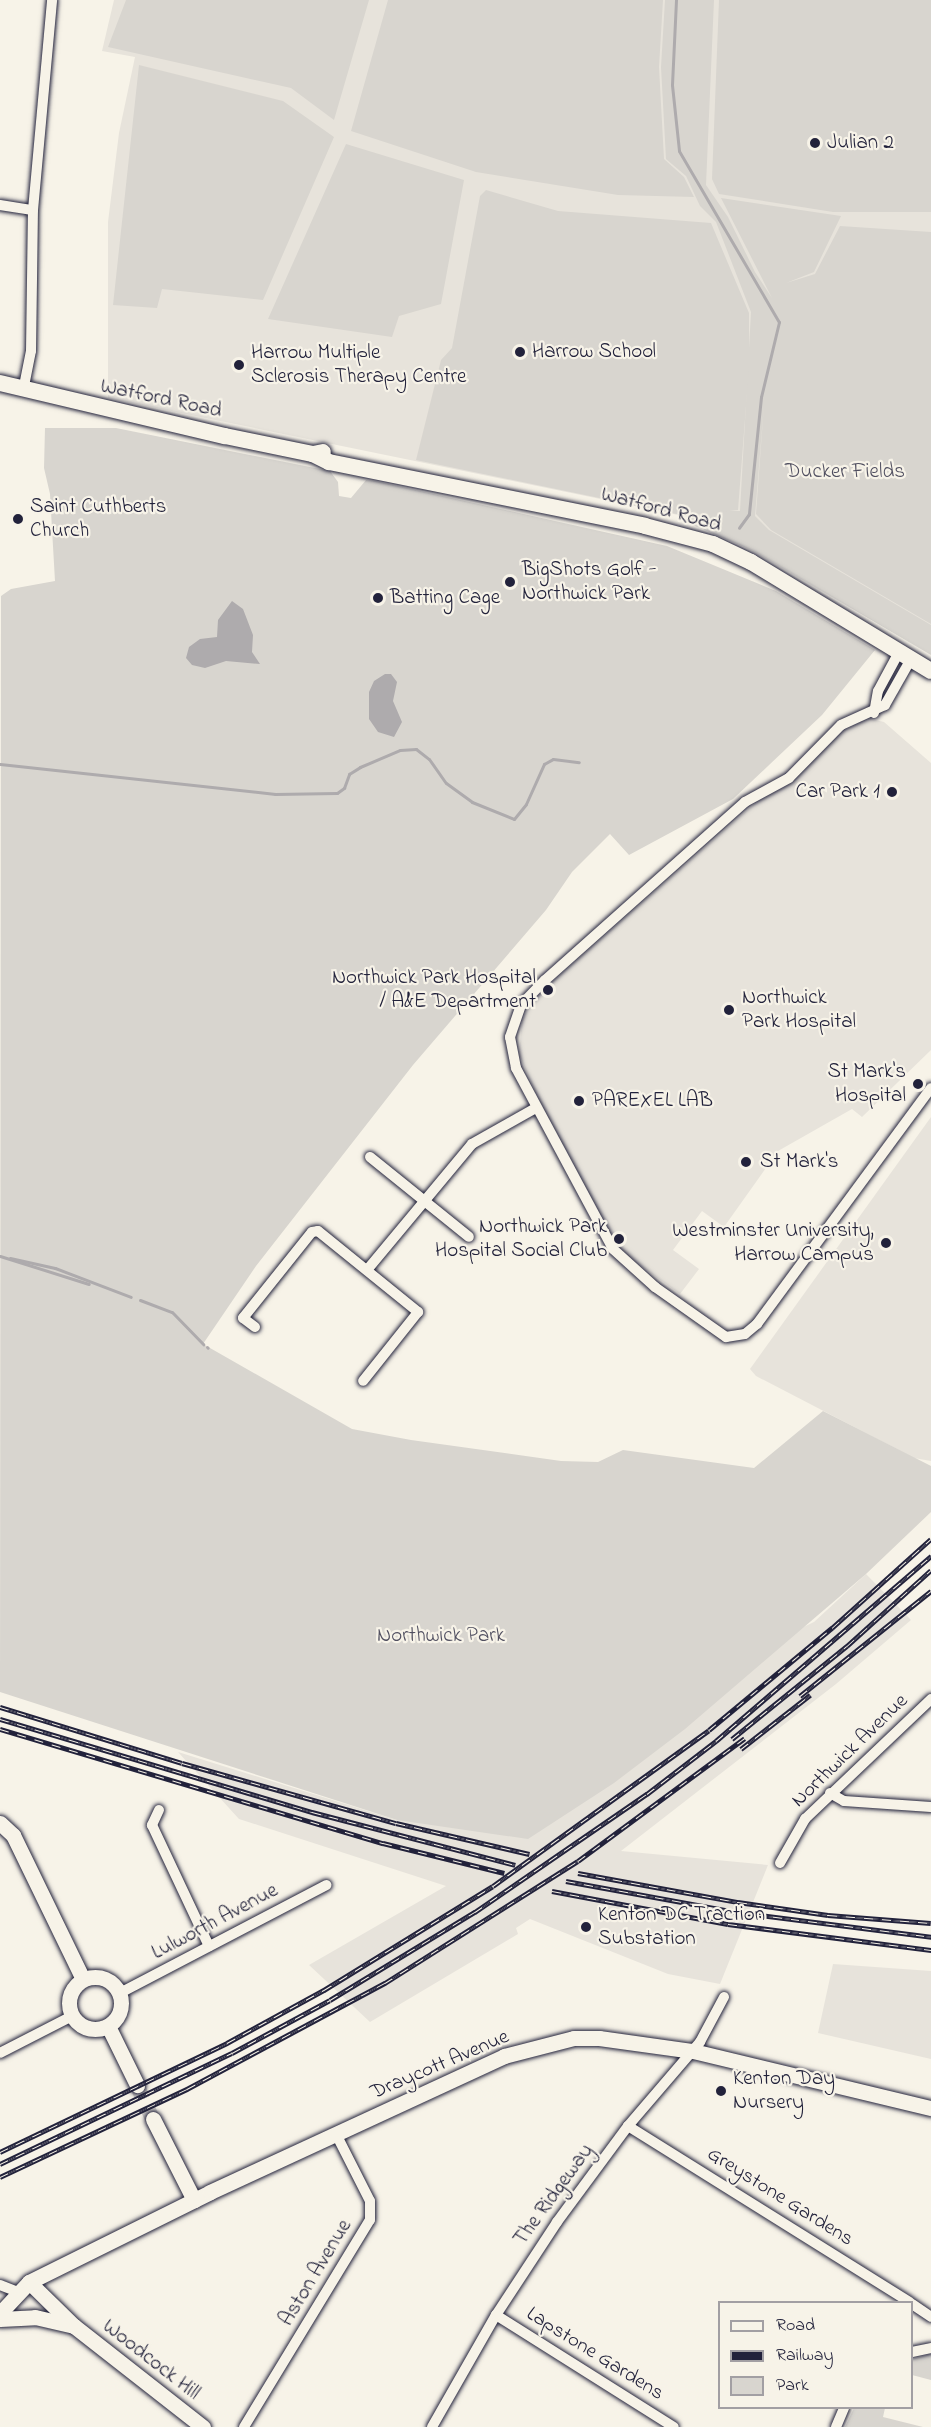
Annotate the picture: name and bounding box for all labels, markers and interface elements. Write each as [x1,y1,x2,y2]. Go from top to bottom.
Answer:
place label: Julian 2 [827,130,894,156]
marker: Julian 2 [808,136,822,150]
place label: Harrow School [532,339,656,365]
place label: Harrow Multiple Sclerosis Therapy Centre [251,340,466,390]
marker: Harrow School [513,345,527,359]
marker: Harrow Multiple Sclerosis Therapy Centre [232,358,246,372]
street label: Watford Road [98,374,224,424]
park label: Ducker Fields [785,459,905,485]
street label: Watford Road [598,482,724,538]
place label: Saint Cuthberts Church [30,494,167,544]
marker: Saint Cuthberts Church [11,512,25,526]
place label: BigShots Golf - Northwick Park [522,557,657,607]
marker: BigShots Golf - Northwick Park [503,575,517,589]
place label: Batting Cage [390,585,500,611]
marker: Batting Cage [371,591,385,605]
place label: Car Park 1 [795,779,880,805]
marker: Car Park 1 [885,785,899,799]
place label: Northwick Park Hospital / A&E Department [332,965,536,1015]
marker: Northwick Park Hospital / A&E Department [541,983,555,997]
place label: Northwick Park Hospital [742,985,856,1035]
marker: Northwick Park Hospital [720,1001,738,1019]
place label: St Mark's Hospital [828,1059,906,1109]
marker: St Mark's Hospital [911,1077,925,1091]
place label: PAREXEL LAB [592,1088,713,1114]
marker: PAREXEL LAB [570,1092,588,1110]
place label: St Mark's [760,1149,838,1175]
marker: St Mark's [737,1153,755,1171]
place label: Northwick Park Hospital Social Club [435,1214,607,1264]
place label: Westminster University, Harrow Campus [672,1218,874,1268]
marker: Northwick Park Hospital Social Club [612,1232,626,1246]
marker: Westminster University, Harrow Campus [879,1236,893,1250]
park label: Northwick Park [377,1623,505,1649]
street label: Northwick Avenue [786,1689,914,1813]
street label: Lulworth Avenue [148,1878,282,1966]
place label: Kenton DC Traction Substation [598,1902,765,1952]
marker: Kenton DC Traction Substation [579,1920,593,1934]
street label: Draycott Avenue [367,2024,513,2106]
place label: Kenton Day Nursery [733,2066,835,2116]
marker: Kenton Day Nursery [714,2084,728,2098]
street label: The Ridgeway [509,2139,599,2251]
street label: Greystone Gardens [702,2142,858,2252]
street label: Aston Avenue [274,2215,358,2331]
legend [718,2301,913,2409]
street label: Lapstone Gardens [522,2302,668,2406]
text: Road [776,2313,815,2339]
street label: Woodcock Hill [97,2314,205,2406]
text: Railway [776,2343,833,2369]
text: Park [776,2373,809,2399]

